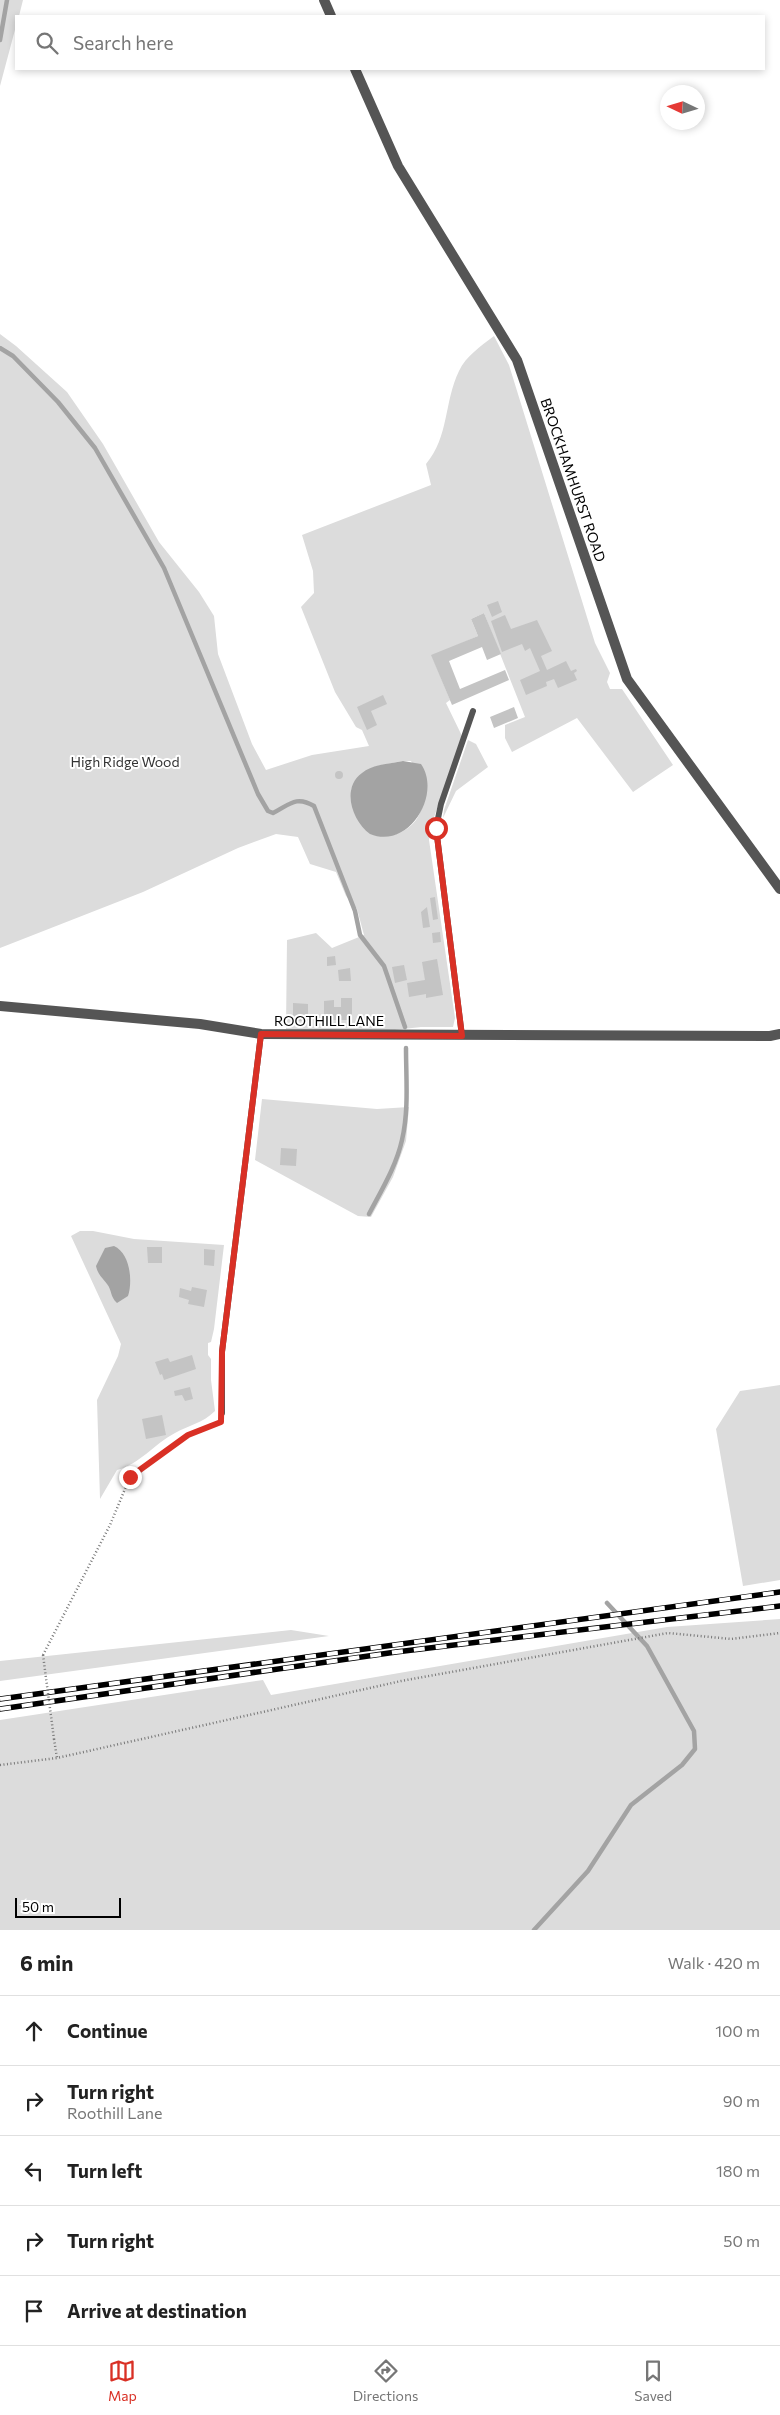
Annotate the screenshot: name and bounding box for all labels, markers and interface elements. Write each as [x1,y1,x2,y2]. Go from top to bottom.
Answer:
search box [15,15,765,70]
icon: search [33,29,61,57]
text: Search here [73,31,173,54]
north arrow [660,85,705,130]
street label: BROCKHAMHURST ROAD [537,396,610,564]
park label: High Ridge Wood [70,753,180,770]
route start [425,817,448,840]
street label: ROOTHILL LANE [274,1012,384,1029]
route end [119,1466,142,1489]
scale bar [15,1895,121,1918]
text: 50 m [22,1898,54,1915]
text: 6 min [20,1950,73,1975]
text: Walk · 420 m [668,1953,760,1972]
icon: ahead [20,2017,48,2045]
text: Continue [67,2019,147,2042]
text: 100 m [715,2021,760,2040]
text: Turn right [67,2080,154,2103]
icon: right [20,2087,48,2115]
text: 90 m [723,2091,760,2110]
text: Roothill Lane [67,2103,162,2122]
icon: left [20,2157,48,2185]
text: Turn left [67,2159,142,2182]
text: 180 m [716,2161,760,2180]
icon: right [20,2227,48,2255]
text: Turn right [67,2229,154,2252]
text: 50 m [723,2231,760,2250]
icon: arrive [20,2297,48,2325]
text: Arrive at destination [67,2299,247,2322]
tab: Map [108,2357,137,2404]
tab: Directions [353,2357,418,2404]
tab: Saved [634,2357,672,2404]

